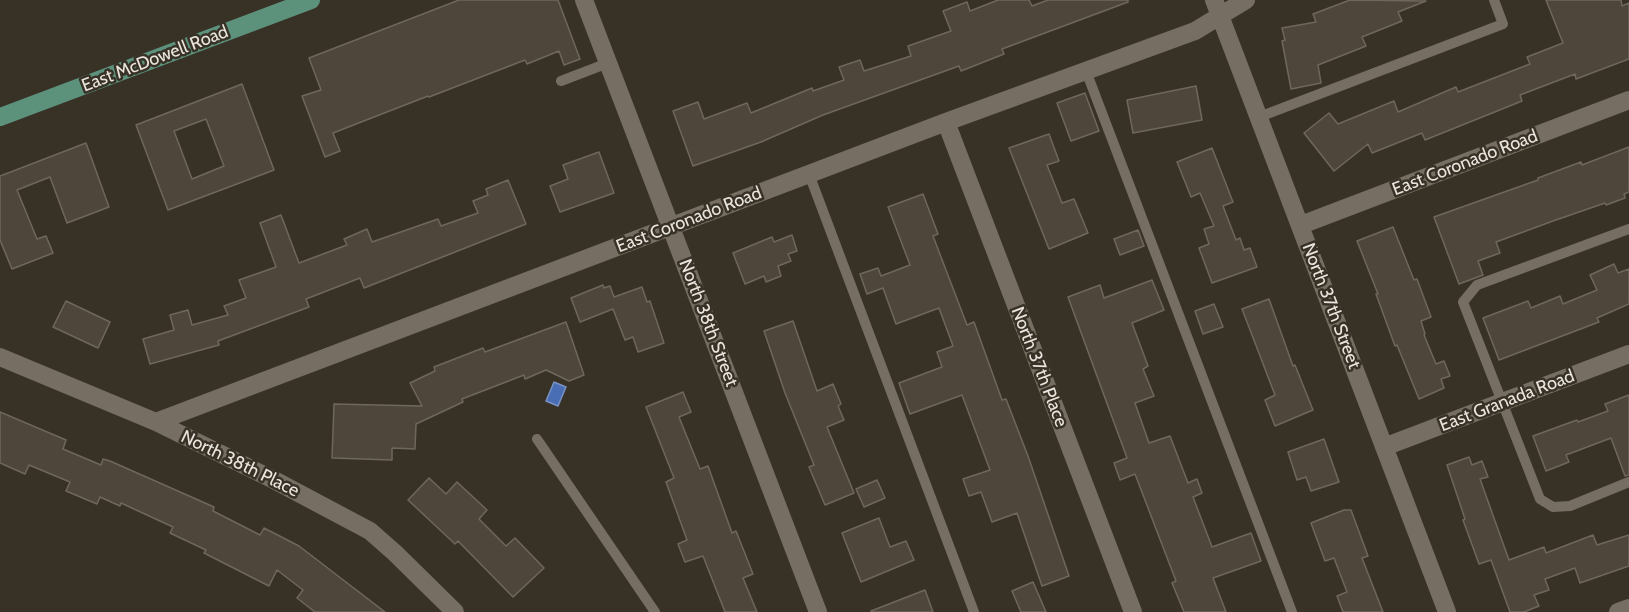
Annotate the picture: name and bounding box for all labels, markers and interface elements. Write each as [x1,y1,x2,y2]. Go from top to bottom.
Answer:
street label: East McDowell Road [79,21,231,97]
street label: East Coronado Road [1389,125,1541,201]
street label: East Coronado Road [613,182,765,258]
street label: North 37th Street [1297,240,1365,372]
street label: North 38th Street [674,256,742,390]
street label: North 37th Place [1006,304,1072,430]
street label: East Granada Road [1436,365,1578,437]
street label: North 38th Place [177,426,303,502]

